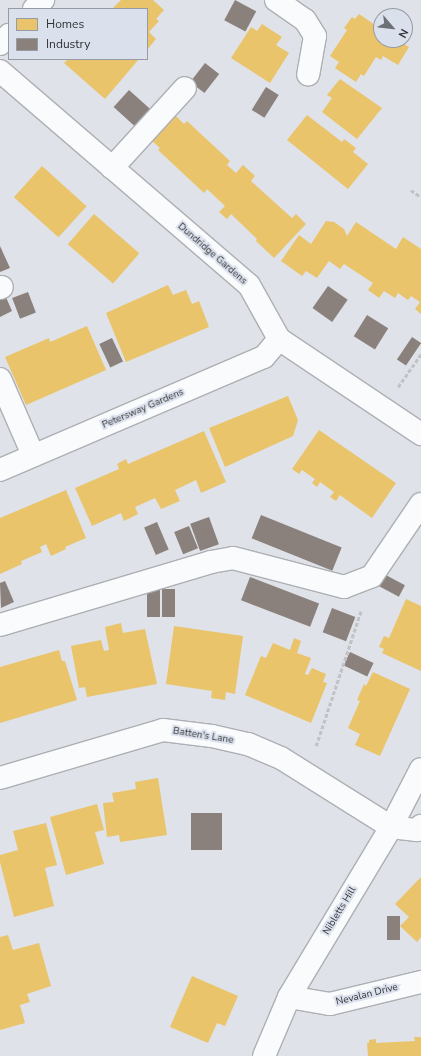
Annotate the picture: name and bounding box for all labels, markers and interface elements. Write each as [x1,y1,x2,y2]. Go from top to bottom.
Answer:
legend [8,8,148,60]
north arrow [373,8,413,48]
text: Homes [46,16,84,32]
text: N [395,26,412,41]
text: Industry [46,36,90,52]
street label: Dundridge Gardens [175,221,249,287]
street label: Petersway Gardens [100,386,186,432]
street label: Batten's Lane [172,725,234,747]
street label: Nibletts Hill [321,885,359,937]
street label: Nevalan Drive [335,982,399,1008]

